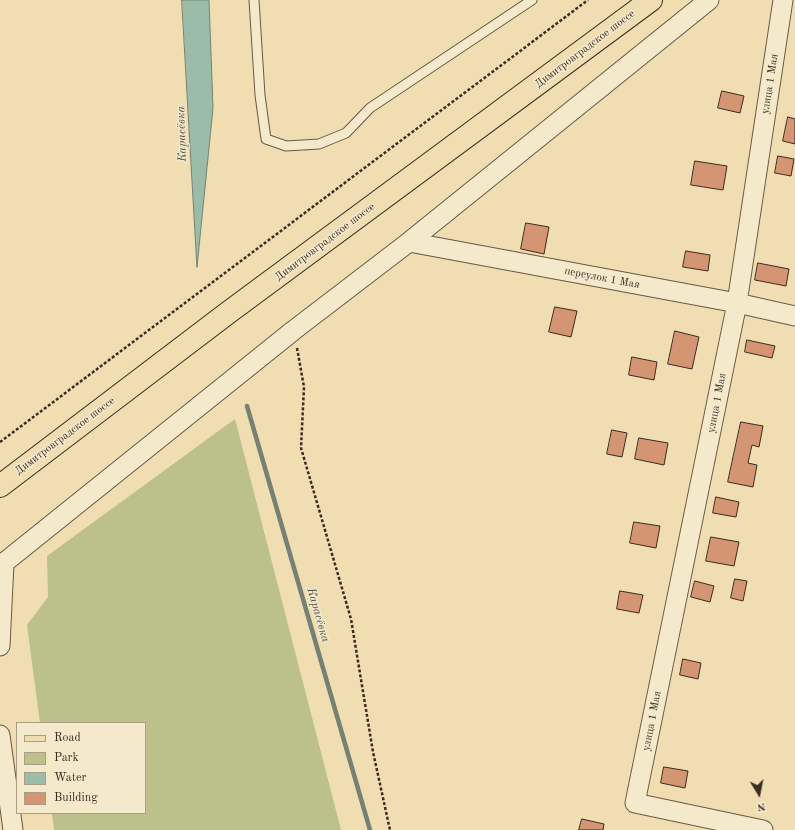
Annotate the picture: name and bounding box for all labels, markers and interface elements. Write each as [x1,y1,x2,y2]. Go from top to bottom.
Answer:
street label: Димитровградское шоссе [532,7,638,91]
street label: улица 1 Мая [759,53,781,115]
water label: Карасёвка [174,106,190,162]
street label: Димитровградское шоссе [272,200,378,284]
street label: переулок 1 Мая [563,264,641,292]
street label: улица 1 Мая [705,372,729,434]
street label: Димитровградское шоссе [12,394,118,478]
water label: Карасёвка [303,586,333,644]
street label: улица 1 Мая [640,690,664,752]
legend [16,722,146,814]
text: Road [54,732,81,744]
text: Park [54,752,79,764]
text: Water [54,772,86,784]
north arrow [739,774,779,814]
text: Building [54,792,98,804]
text: N [756,800,766,812]

